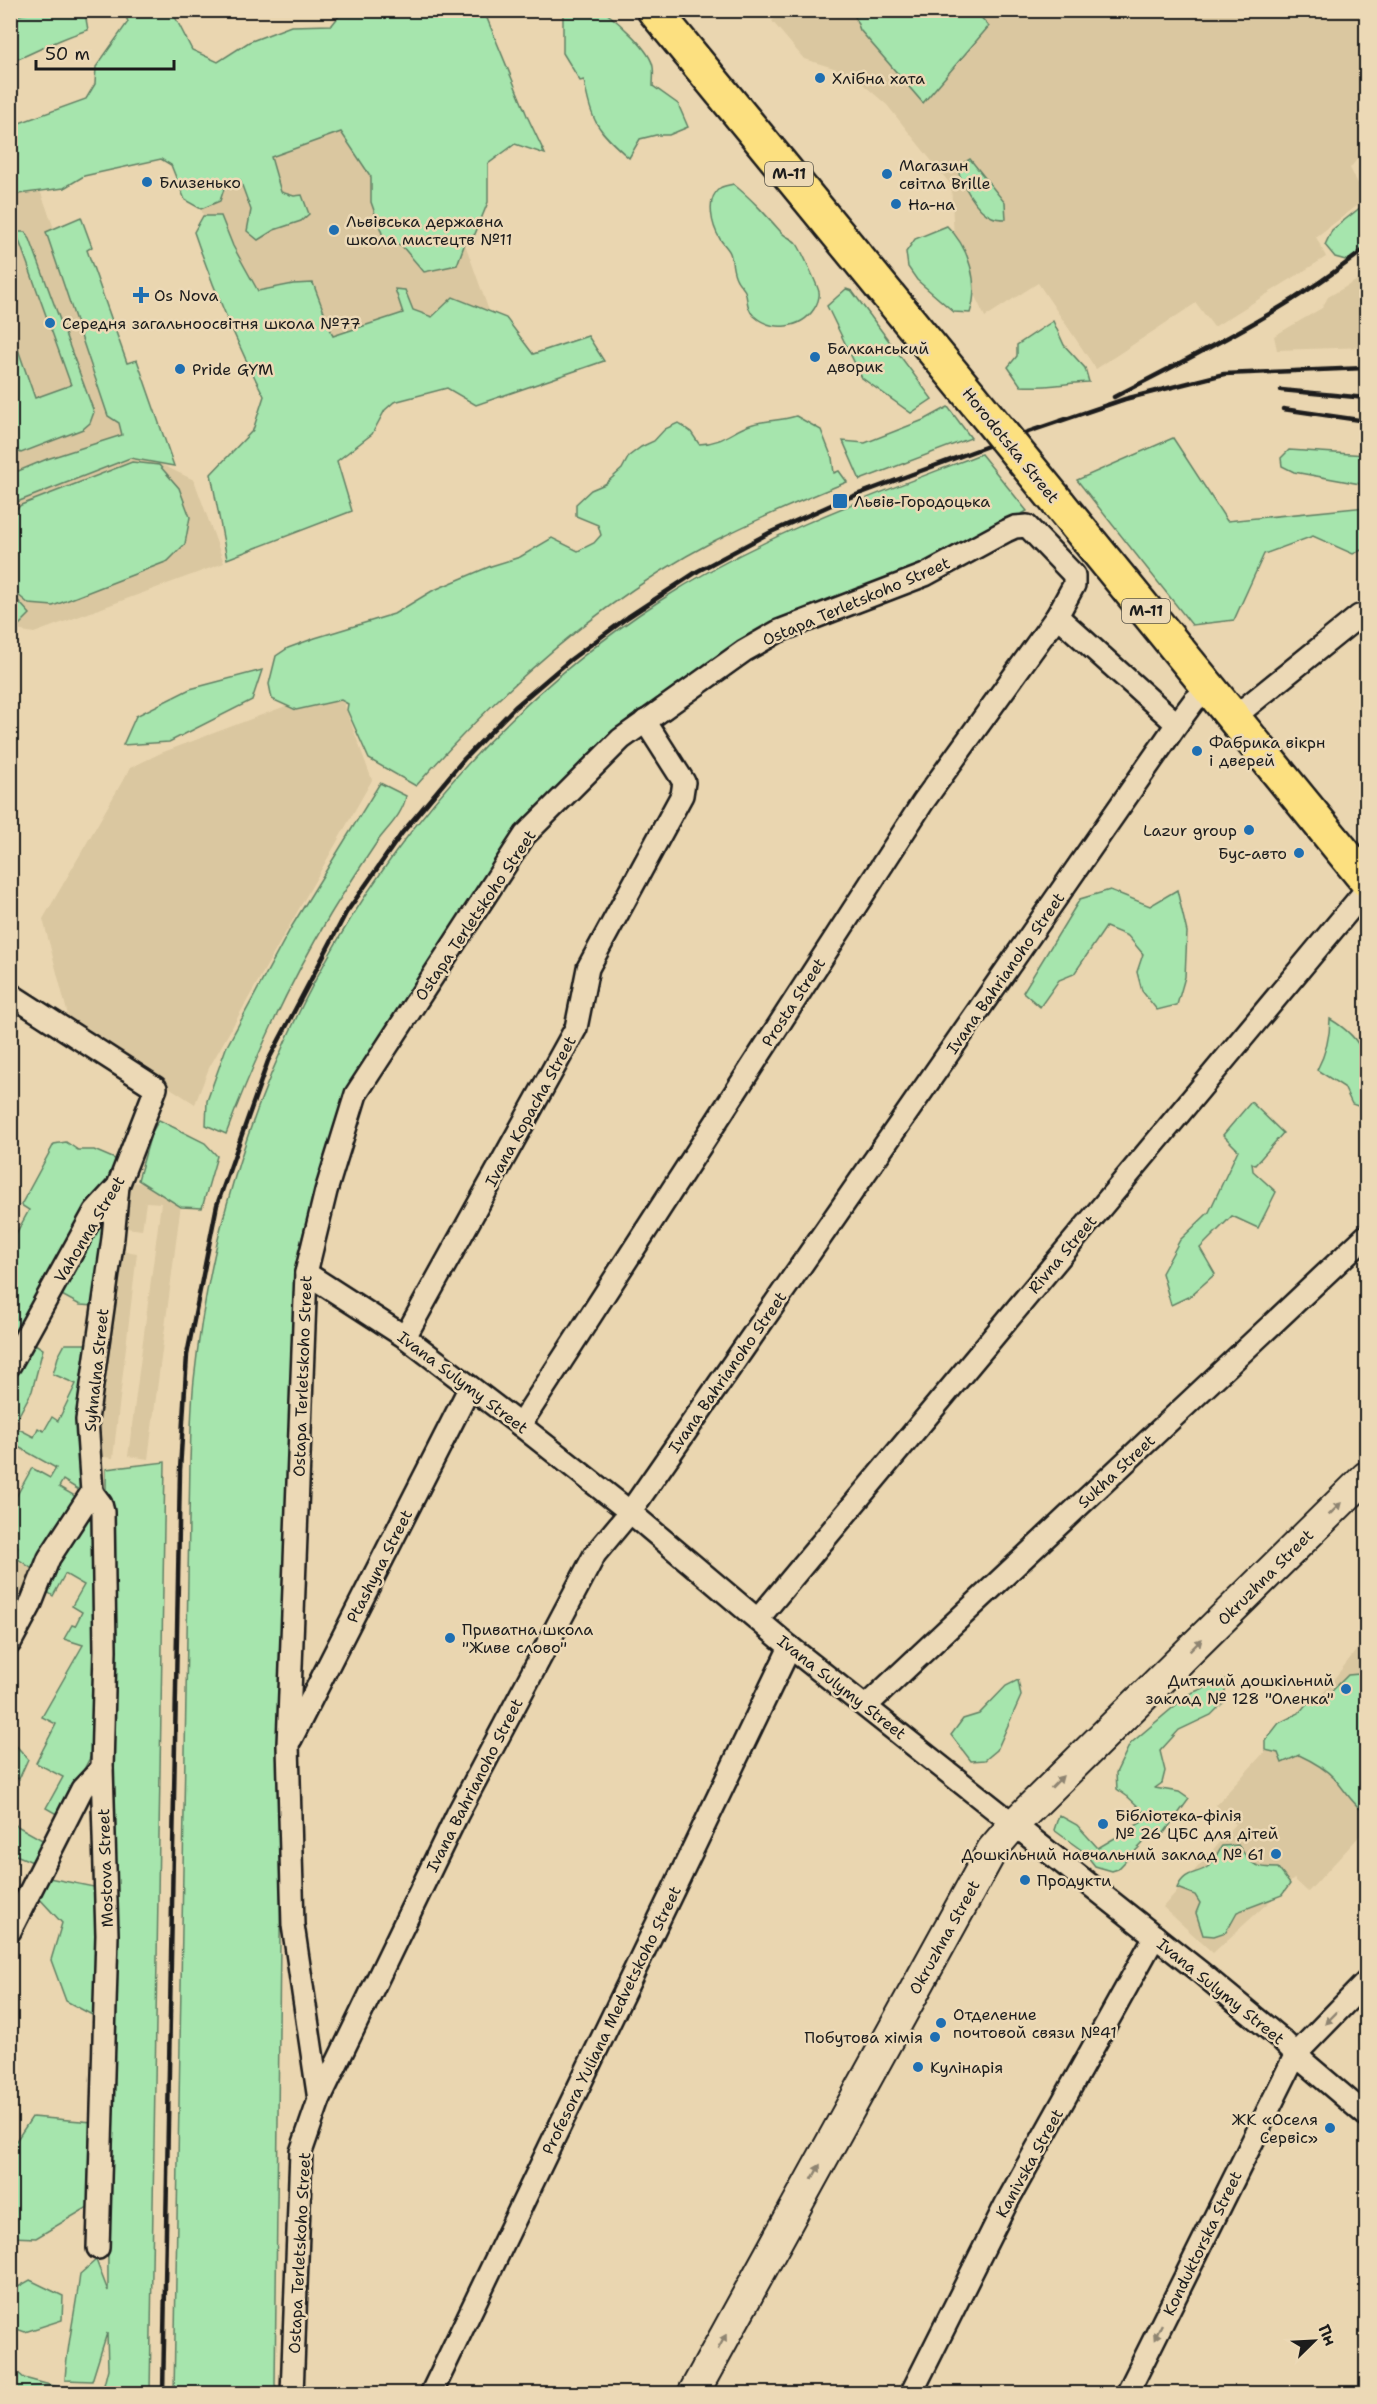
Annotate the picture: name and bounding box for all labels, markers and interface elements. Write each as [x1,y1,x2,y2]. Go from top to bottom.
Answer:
scale bar [36,33,174,71]
text: 50 m [45,42,90,66]
place label: Хлібна хата [832,68,925,89]
marker: Хлібна хата [813,71,827,85]
place label: Магазин світла Brille [899,155,991,194]
road number: М-11 [765,162,813,186]
marker: Магазин світла Brille [880,167,894,181]
place label: Близенько [159,172,241,193]
marker: Близенько [140,175,154,189]
place label: На-на [908,194,955,215]
marker: На-на [889,197,903,211]
place label: Львівська державна школа мистецтв №11 [346,211,512,250]
marker: Львівська державна школа мистецтв №11 [327,223,341,237]
place label: Os Nova [154,285,218,306]
marker: Os Nova [132,286,150,304]
place label: Середня загальноосвітня школа №77 [62,313,361,334]
marker: Середня загальноосвітня школа №77 [43,316,57,330]
place label: Балканський дворик [827,338,929,377]
marker: Балканський дворик [808,350,822,364]
place label: Pride GYM [192,359,273,380]
marker: Pride GYM [173,362,187,376]
street label: Horodotska Street [958,383,1064,507]
place label: Львів-Городоцька [854,491,990,512]
marker: Львів-Городоцька [831,492,849,510]
street label: Ostapa Terletskoho Street [759,552,953,651]
road number: М-11 [1122,599,1170,623]
place label: Фабрика вікрн і дверей [1209,732,1325,771]
marker: Фабрика вікрн і дверей [1190,744,1204,758]
place label: Lazur group [1143,820,1237,841]
marker: Lazur group [1242,823,1256,837]
street label: Ostapa Terletskoho Street [410,826,541,1005]
place label: Бус-авто [1218,843,1287,864]
marker: Бус-авто [1292,846,1306,860]
street label: Ivana Bahrianoho Street [942,888,1069,1058]
street label: Prosta Street [757,954,830,1051]
street label: Ivana Kopacha Street [480,1032,581,1190]
street label: Vahonna Street [49,1172,130,1286]
street label: Rivna Street [1023,1211,1101,1298]
street label: Ostapa Terletskoho Street [288,1275,317,1477]
street label: Ivana Bahrianoho Street [664,1287,791,1457]
street label: Syhnalna Street [80,1307,113,1433]
street label: Ivana Sulymy Street [393,1326,532,1438]
street label: Sukha Street [1073,1430,1160,1513]
one-way arrow [1327,1502,1341,1516]
street label: Ptashyna Street [342,1506,417,1626]
street label: Okruzhna Street [1213,1525,1318,1630]
place label: Приватна школа "Живе слово" [462,1619,593,1658]
street label: Ivana Sulymy Street [773,1630,910,1744]
marker: Приватна школа "Живе слово" [443,1631,457,1645]
one-way arrow [1188,1639,1202,1653]
place label: Дитячий дошкільний заклад № 128 "Оленка" [1146,1670,1334,1709]
marker: Дитячий дошкільний заклад № 128 "Оленка" [1339,1682,1353,1696]
street label: Ivana Bahrianoho Street [421,1695,528,1876]
one-way arrow [1049,1776,1063,1790]
place label: Бібліотека-філія № 26 ЦБС для дітей [1115,1805,1278,1844]
street label: Mostova Street [93,1808,118,1928]
marker: Бібліотека-філія № 26 ЦБС для дітей [1096,1817,1110,1831]
place label: Дошкільний навчальний заклад № 61 [962,1844,1264,1865]
marker: Дошкільний навчальний заклад № 61 [1269,1847,1283,1861]
place label: Продукти [1037,1870,1112,1891]
marker: Продукти [1018,1873,1032,1887]
street label: Okruzhna Street [904,1876,985,1998]
street label: Profesora Yuliana Medvetskoho Street [537,1883,686,2158]
street label: Ivana Sulymy Street [1153,1933,1289,2049]
place label: Отделение почтовой связи №41 [953,2004,1117,2043]
one-way arrow [1325,2011,1339,2025]
marker: Отделение почтовой связи №41 [934,2016,948,2030]
place label: Побутова хімія [805,2027,923,2048]
marker: Побутова хімія [928,2030,942,2044]
place label: Кулінарія [930,2057,1003,2078]
marker: Кулінарія [911,2060,925,2074]
street label: Kanivska Street [991,2105,1068,2221]
place label: ЖК «Оселя Сервіс» [1232,2109,1318,2148]
marker: ЖК «Оселя Сервіс» [1323,2121,1337,2135]
street label: Ostapa Terletskoho Street [284,2152,315,2354]
one-way arrow [811,2163,821,2180]
street label: Konduktorska Street [1158,2167,1247,2319]
north arrow [1284,2311,1344,2371]
text: Пн [1313,2321,1341,2349]
one-way arrow [1153,2323,1163,2340]
one-way arrow [717,2334,727,2351]

